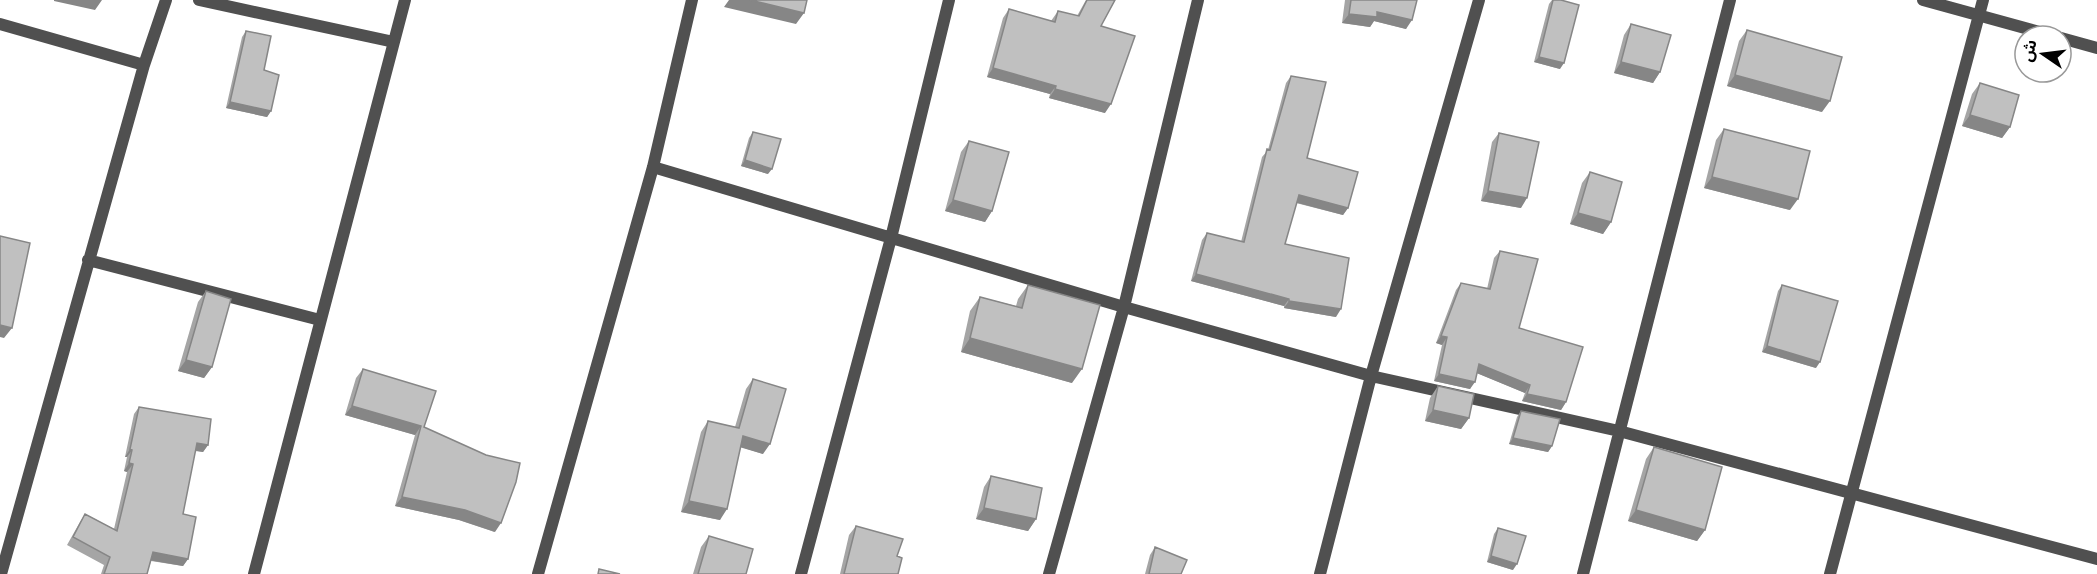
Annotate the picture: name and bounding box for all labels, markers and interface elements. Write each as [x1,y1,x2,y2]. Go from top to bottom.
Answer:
north arrow [2013,24,2073,84]
text: ش [2017,37,2041,63]

